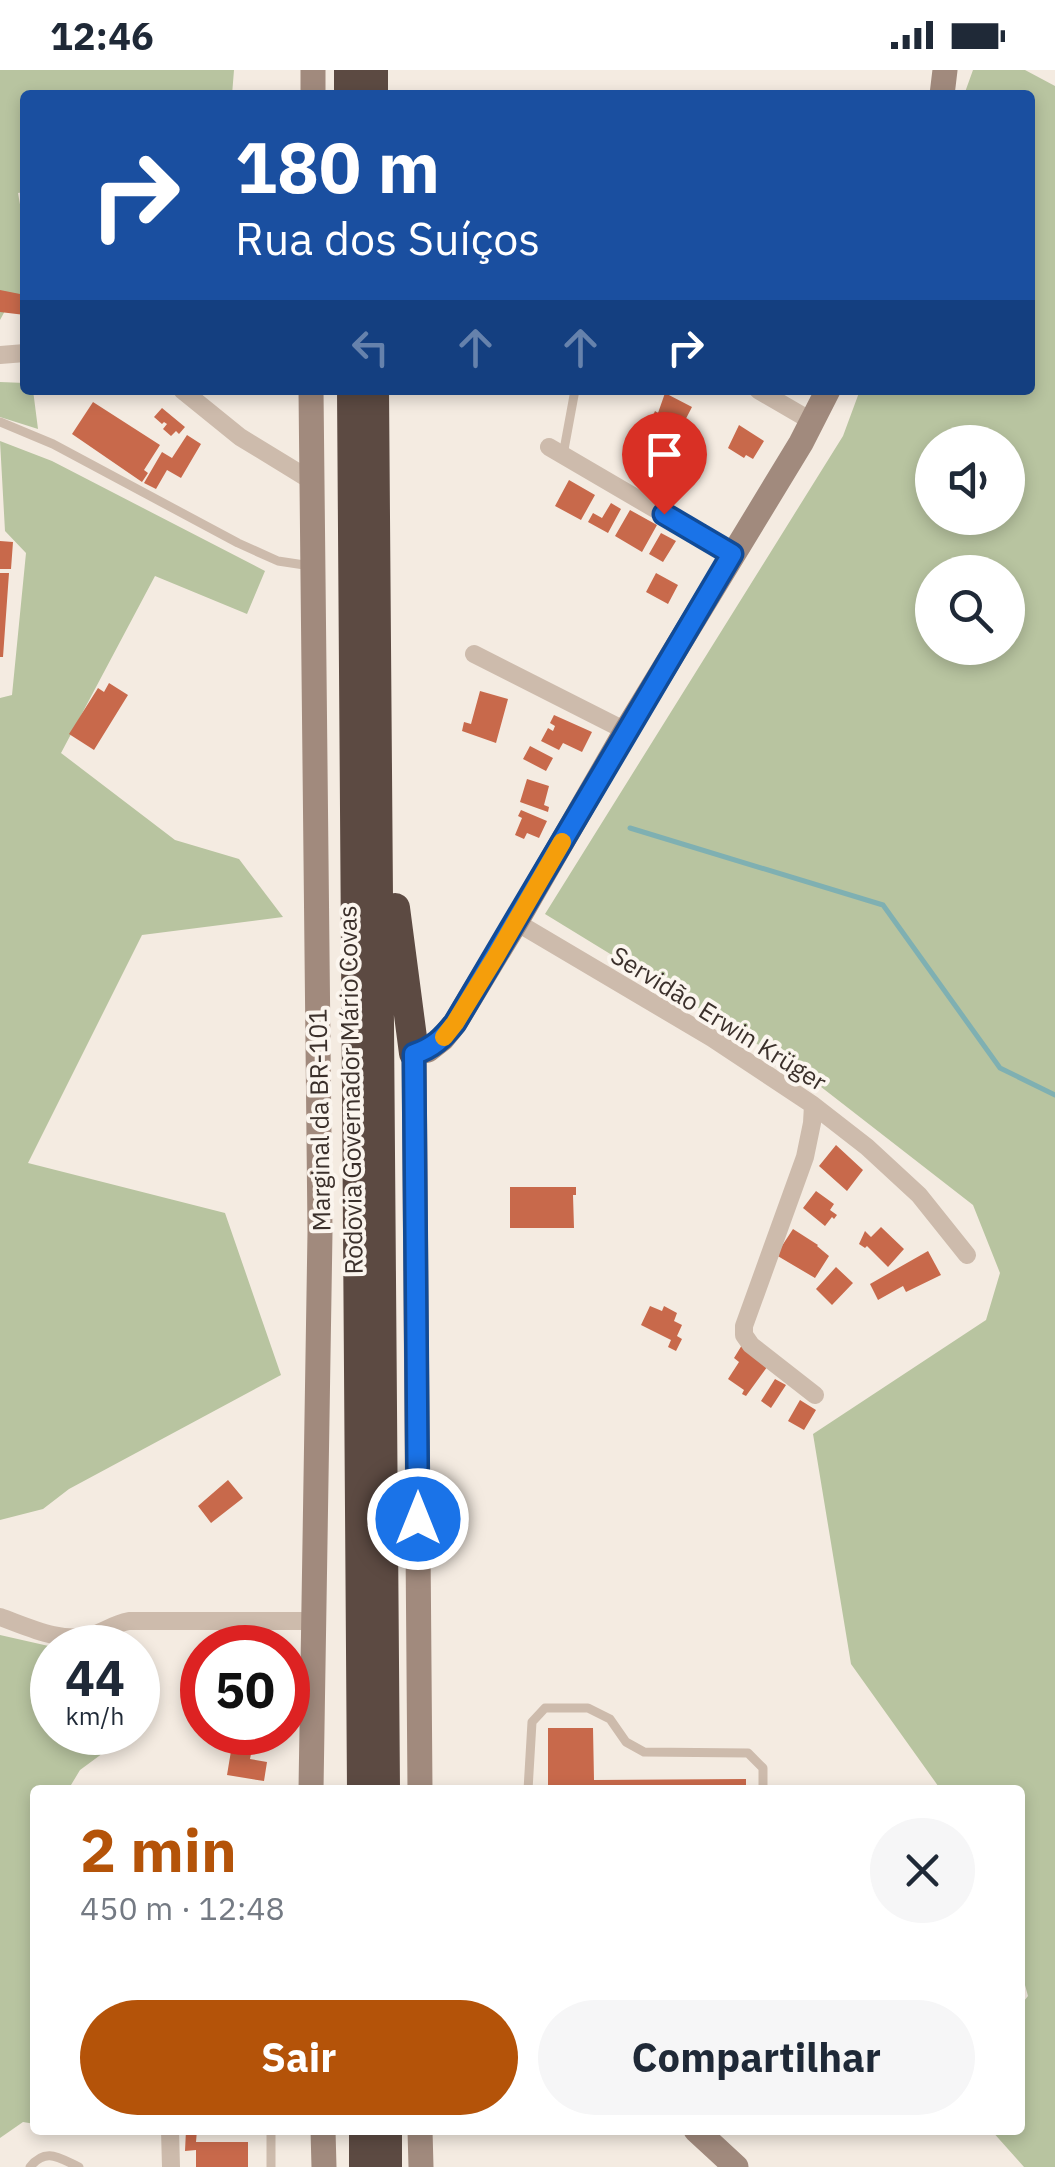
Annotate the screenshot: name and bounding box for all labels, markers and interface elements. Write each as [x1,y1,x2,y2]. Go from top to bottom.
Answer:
text: 12:46 [50,11,154,60]
text: 180 m [235,121,440,212]
icon: right [70,130,200,260]
text: Rua dos Suíços [235,209,540,267]
icon: left [343,320,398,375]
icon: ahead [448,320,503,375]
icon: ahead [553,320,608,375]
icon: right [658,320,713,375]
pin [622,412,707,515]
map controls [915,425,1025,665]
button: sound [915,425,1025,535]
icon: arrive [637,427,692,482]
button: search [915,555,1025,665]
street label: Rodovia Governador Mário Covas [330,905,370,1275]
street label: Servidão Erwin Krüger [605,938,833,1098]
street label: Marginal da BR-101 [301,1008,337,1232]
position arrow [366,1467,470,1571]
speed limit sign: 50 [180,1625,310,1755]
text: 44 [65,1645,125,1710]
text: km/h [66,1699,124,1732]
text: 2 min [80,1810,237,1889]
button: close [870,1818,975,1923]
text: 450 m · 12:48 [80,1887,285,1929]
button: Sair [80,2000,518,2115]
button: Compartilhar [538,2000,975,2115]

